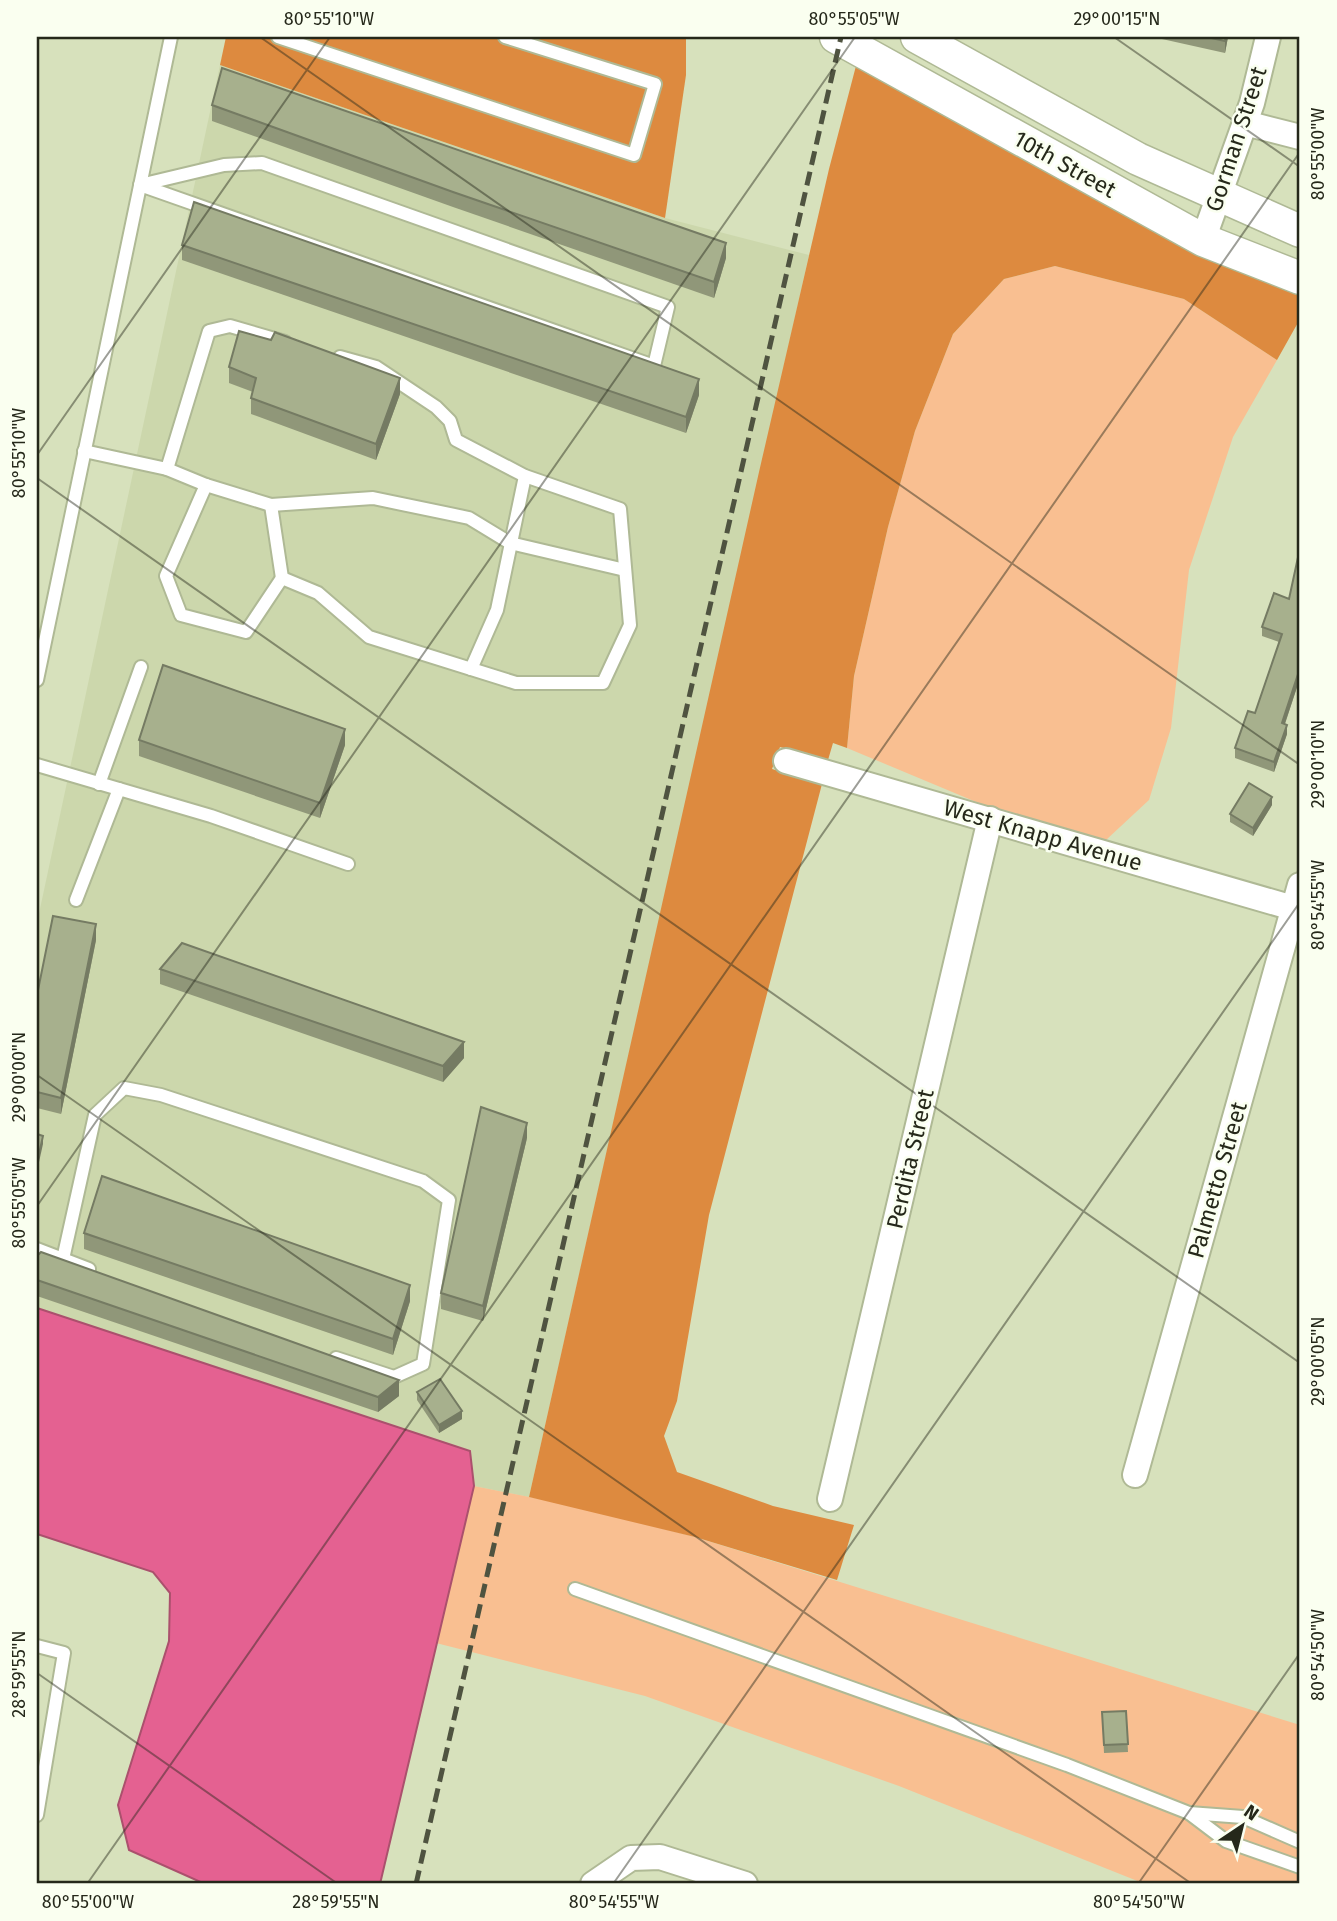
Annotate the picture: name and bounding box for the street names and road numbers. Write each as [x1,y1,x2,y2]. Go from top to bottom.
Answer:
street label: Gorman Street [1199,62,1273,215]
street label: 10th Street [1009,124,1122,204]
street label: West Knapp Avenue [940,793,1146,877]
street label: Perdita Street [880,1086,940,1232]
street label: Palmetto Street [1181,1098,1253,1262]

